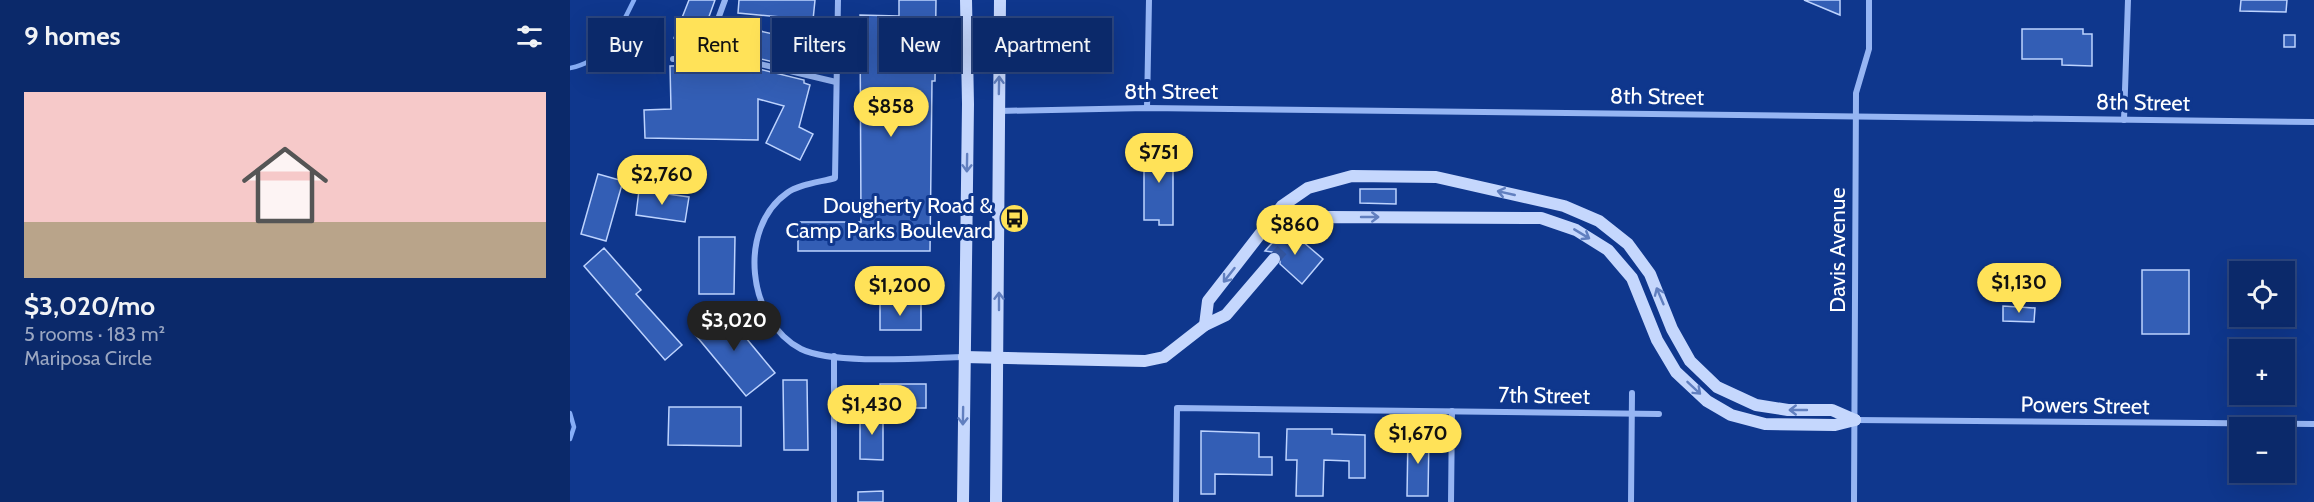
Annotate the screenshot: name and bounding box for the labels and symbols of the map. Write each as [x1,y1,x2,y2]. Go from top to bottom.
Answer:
one-way arrow [994,75,1005,95]
street label: 8th Street [1124,78,1219,105]
street label: 8th Street [1610,82,1705,111]
pin: $858 [855,87,927,138]
street label: 8th Street [2096,88,2191,117]
pin: $751 [1123,133,1195,184]
one-way arrow [961,153,973,173]
pin: $2,760 [613,155,711,206]
one-way arrow [1497,187,1516,199]
street label: Davis Avenue [1824,187,1851,313]
place label: Dougherty Road & Camp Parks Boulevard [786,192,994,244]
bus stop icon: Dougherty Road & Camp Parks Boulevard [998,202,1030,234]
pin: $860 [1259,205,1331,256]
one-way arrow [1359,211,1379,223]
one-way arrow [1574,228,1591,241]
pin: $1,130 [1970,263,2068,314]
pin: $1,200 [851,266,949,317]
one-way arrow [1222,267,1235,283]
one-way arrow [1654,287,1665,305]
one-way arrow [993,291,1005,311]
pin: $3,020 [685,301,783,352]
street label: 7th Street [1498,381,1591,410]
one-way arrow [1686,381,1701,395]
pin: $1,430 [823,385,921,436]
street label: Powers Street [2020,391,2150,420]
one-way arrow [1789,404,1809,416]
one-way arrow [957,405,969,425]
pin: $1,670 [1369,414,1467,465]

